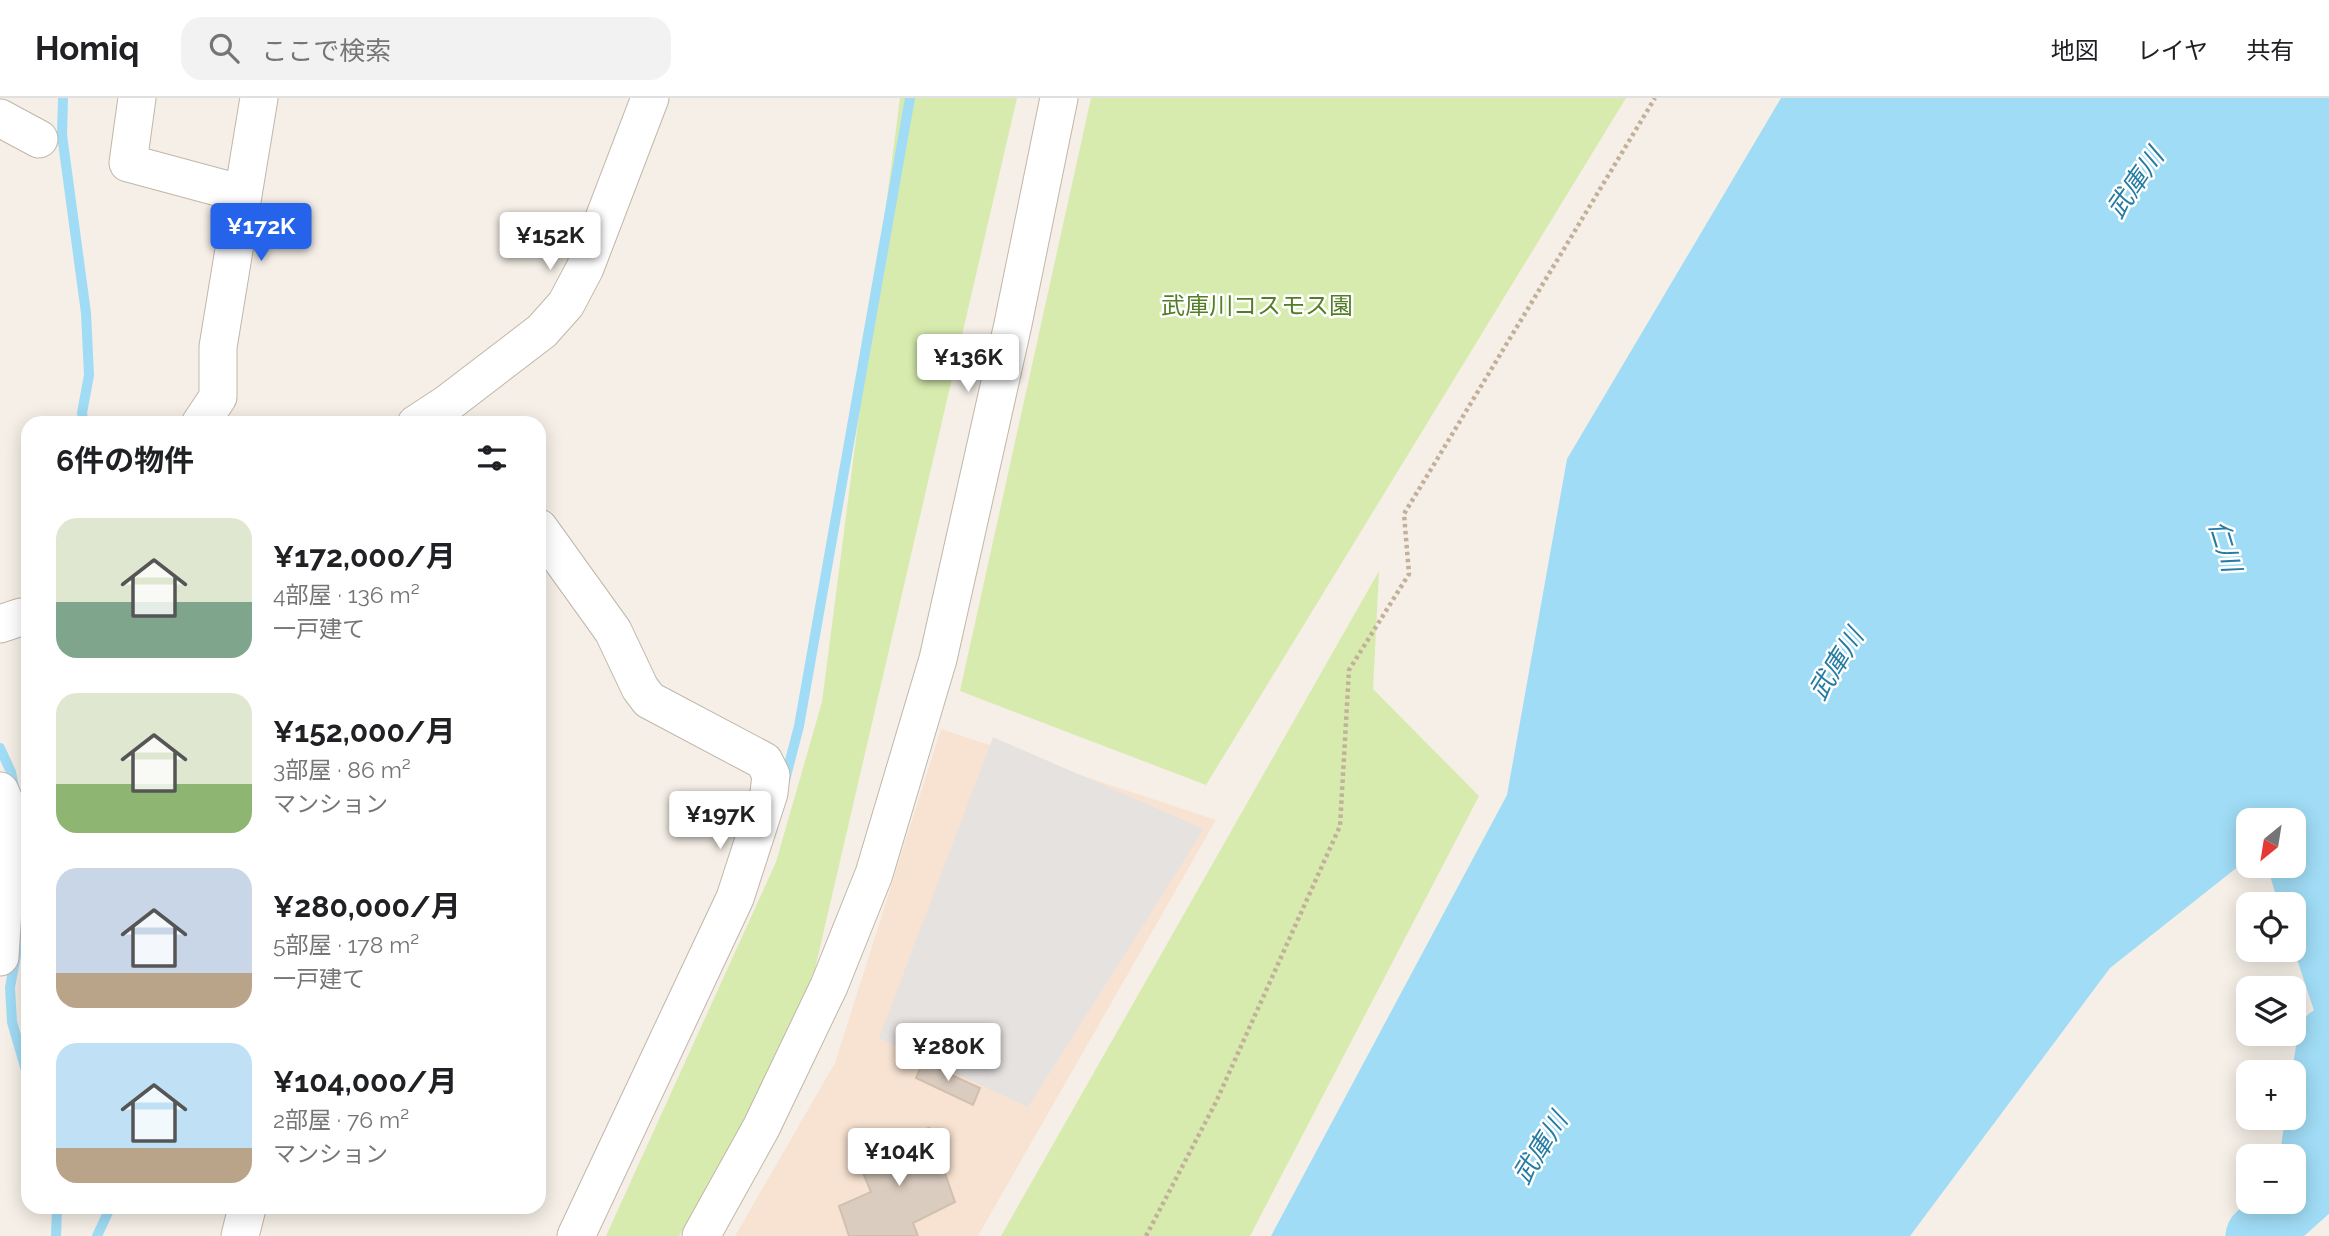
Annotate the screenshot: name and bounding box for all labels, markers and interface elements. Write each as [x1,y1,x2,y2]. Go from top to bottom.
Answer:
search box [181,17,671,80]
text: Homiq [35,29,139,68]
icon: search [205,29,243,67]
text: ここで検索 [261,36,391,66]
text: 地図 [2051,36,2099,65]
text: レイヤ [2137,36,2208,65]
text: 共有 [2246,36,2294,65]
water label: 武庫川 [2100,140,2171,224]
pin: ¥172K [212,204,310,263]
text: ¥172K [226,212,296,239]
pin: ¥152K [501,212,599,272]
text: ¥152K [516,221,584,248]
park label: 武庫川コスモス園 [1161,291,1353,320]
pin: ¥136K [919,334,1017,394]
text: ¥136K [933,343,1003,370]
icon: filters [473,439,511,477]
text: 6件の物件 [56,443,194,478]
water label: 仁川 [2203,517,2248,578]
text: ¥172,000/月 [273,539,456,574]
icon: home [112,546,196,630]
text: 4部屋 · 136 m² [273,581,420,608]
text: 一戸建て [273,615,365,642]
water label: 武庫川 [1803,620,1871,705]
text: ¥152,000/月 [273,714,456,749]
icon: home [112,721,196,805]
text: 3部屋 · 86 m² [273,756,411,783]
text: マンション [273,790,388,817]
pin: ¥197K [671,792,769,851]
text: ¥197K [685,800,755,827]
north arrow [2236,808,2306,878]
map controls [2236,808,2306,1214]
text: ¥280,000/月 [273,889,461,924]
button: locate [2236,892,2306,962]
icon: home [112,896,196,980]
text: 5部屋 · 178 m² [273,931,419,958]
text: 一戸建て [273,965,365,992]
button: layers [2236,976,2306,1046]
pin: ¥280K [899,1024,997,1083]
text: ¥280K [912,1032,984,1059]
button: + [2236,1060,2306,1130]
text: ¥104,000/月 [273,1064,458,1099]
icon: home [112,1071,196,1155]
water label: 武庫川 [1507,1104,1575,1189]
text: 2部屋 · 76 m² [273,1106,409,1133]
pin: ¥104K [850,1128,948,1188]
text: ¥104K [864,1137,934,1164]
text: マンション [273,1140,388,1167]
button: − [2236,1144,2306,1214]

